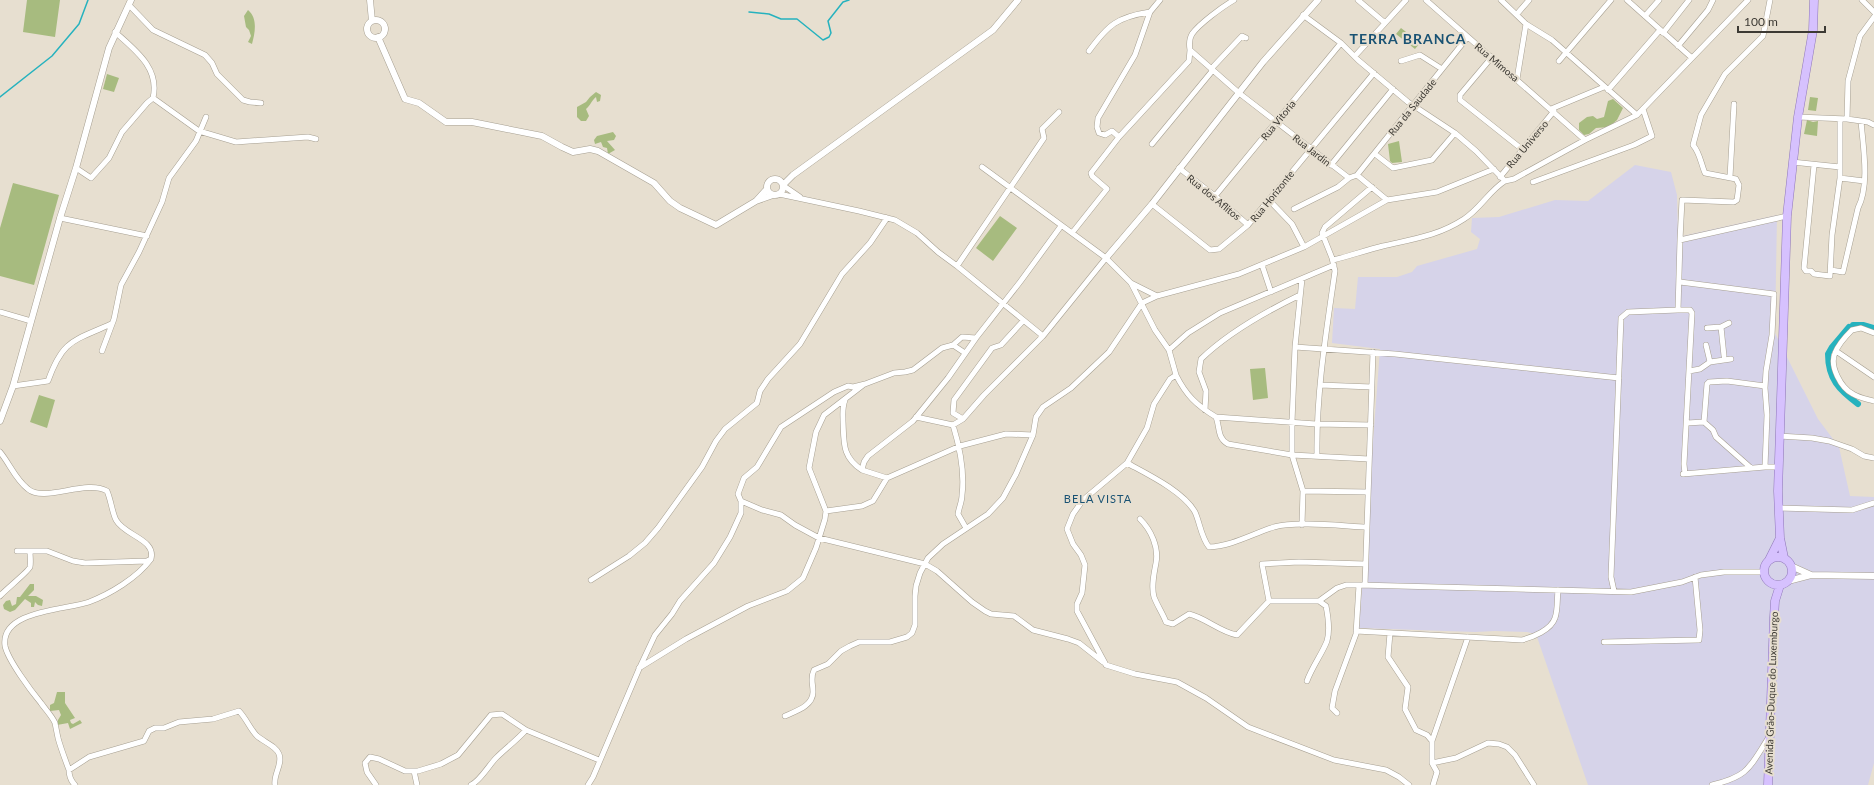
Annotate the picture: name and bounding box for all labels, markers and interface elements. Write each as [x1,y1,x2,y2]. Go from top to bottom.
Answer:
scale bar [1738,8,1825,34]
text: 100 m [1744,14,1778,29]
district label: TERRA BRANCA [1350,30,1466,47]
street label: Rua Mimosa [1472,40,1522,84]
street label: Rua da Saudade [1385,76,1439,138]
street label: Rua Vitoria [1258,97,1298,143]
street label: Rua Universo [1504,118,1551,170]
street label: Rua Jardin [1291,131,1333,169]
street label: Rua Horizonte [1248,168,1296,224]
street label: Rua dos Aflitos [1185,172,1243,222]
district label: BELA VISTA [1064,492,1132,505]
street label: Avenida Grão-Duque do Luxemburgo [1762,611,1780,775]

